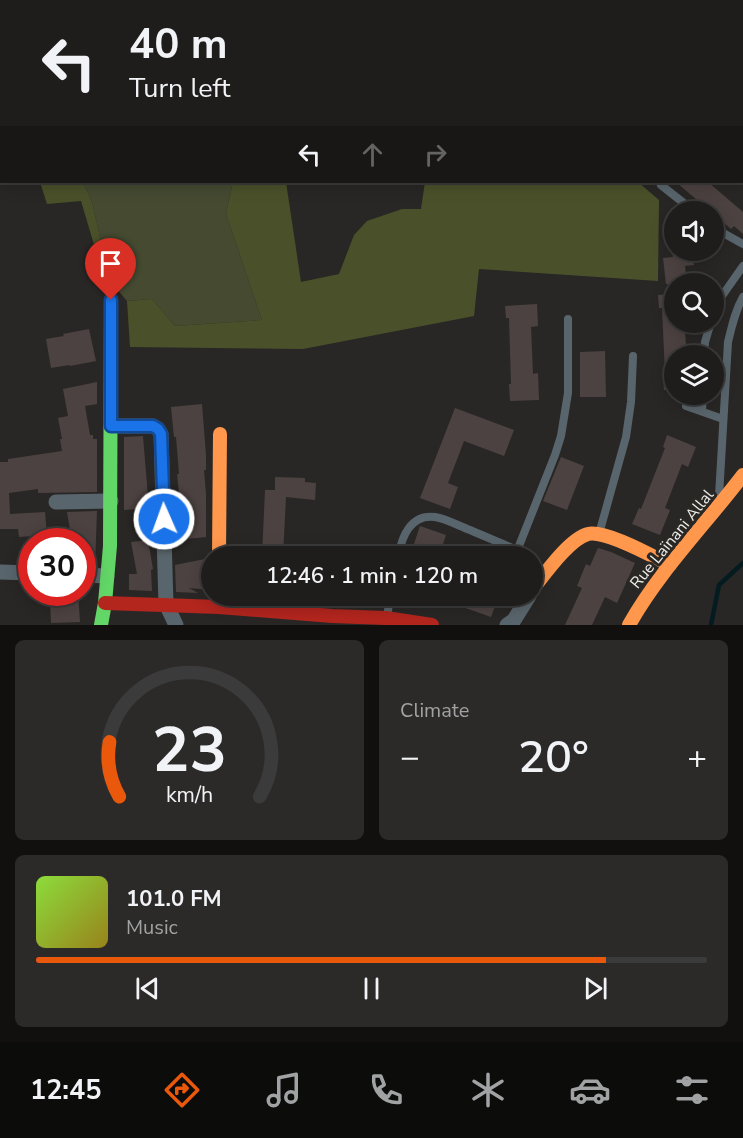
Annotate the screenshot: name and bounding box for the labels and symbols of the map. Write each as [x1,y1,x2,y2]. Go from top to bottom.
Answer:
pin [85,238,136,300]
street label: Rue Laïnani Allal [625,484,719,593]
position arrow [132,487,196,551]
speed limit sign: 30 [18,528,96,606]

